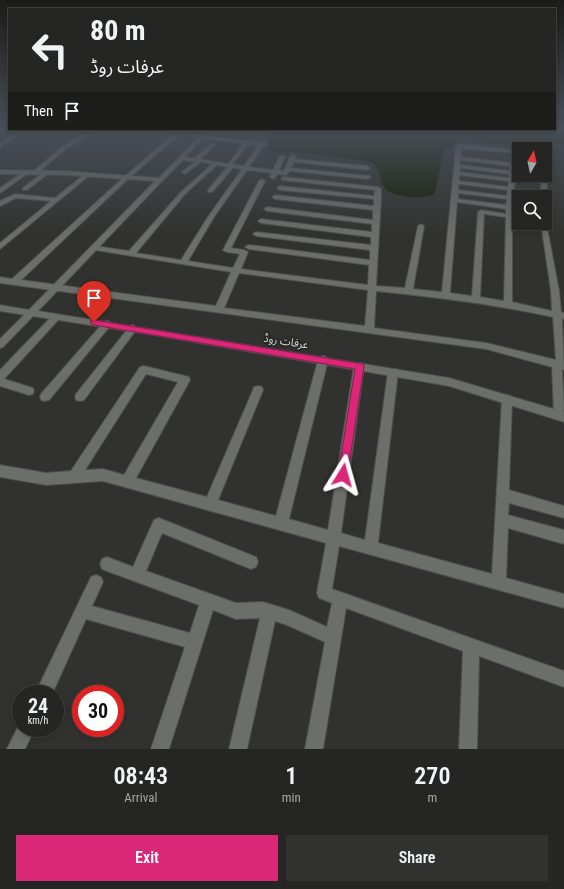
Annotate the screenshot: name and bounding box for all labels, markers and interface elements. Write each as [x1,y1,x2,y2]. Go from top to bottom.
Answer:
text: 80 m [90,14,146,47]
icon: left [24,24,76,76]
text: عرفات روڈ [90,56,164,77]
icon: arrive [61,100,83,122]
text: Then [24,102,53,120]
north arrow [512,142,552,182]
map controls [512,142,552,230]
button: search [512,190,552,230]
pin [77,281,111,322]
icon: arrive [83,287,105,309]
street label: عرفات روڈ [263,331,310,352]
position arrow [322,454,364,496]
speed limit sign: 30 [72,685,124,737]
text: 24 [28,694,48,718]
text: km/h [28,715,48,726]
text: 08:43 [114,762,168,790]
text: 1 [285,762,297,790]
text: 270 [414,762,450,790]
text: Arrival [124,790,157,805]
text: min [282,790,301,805]
text: m [427,790,437,805]
button: Exit [16,835,278,881]
button: Share [286,835,548,881]

